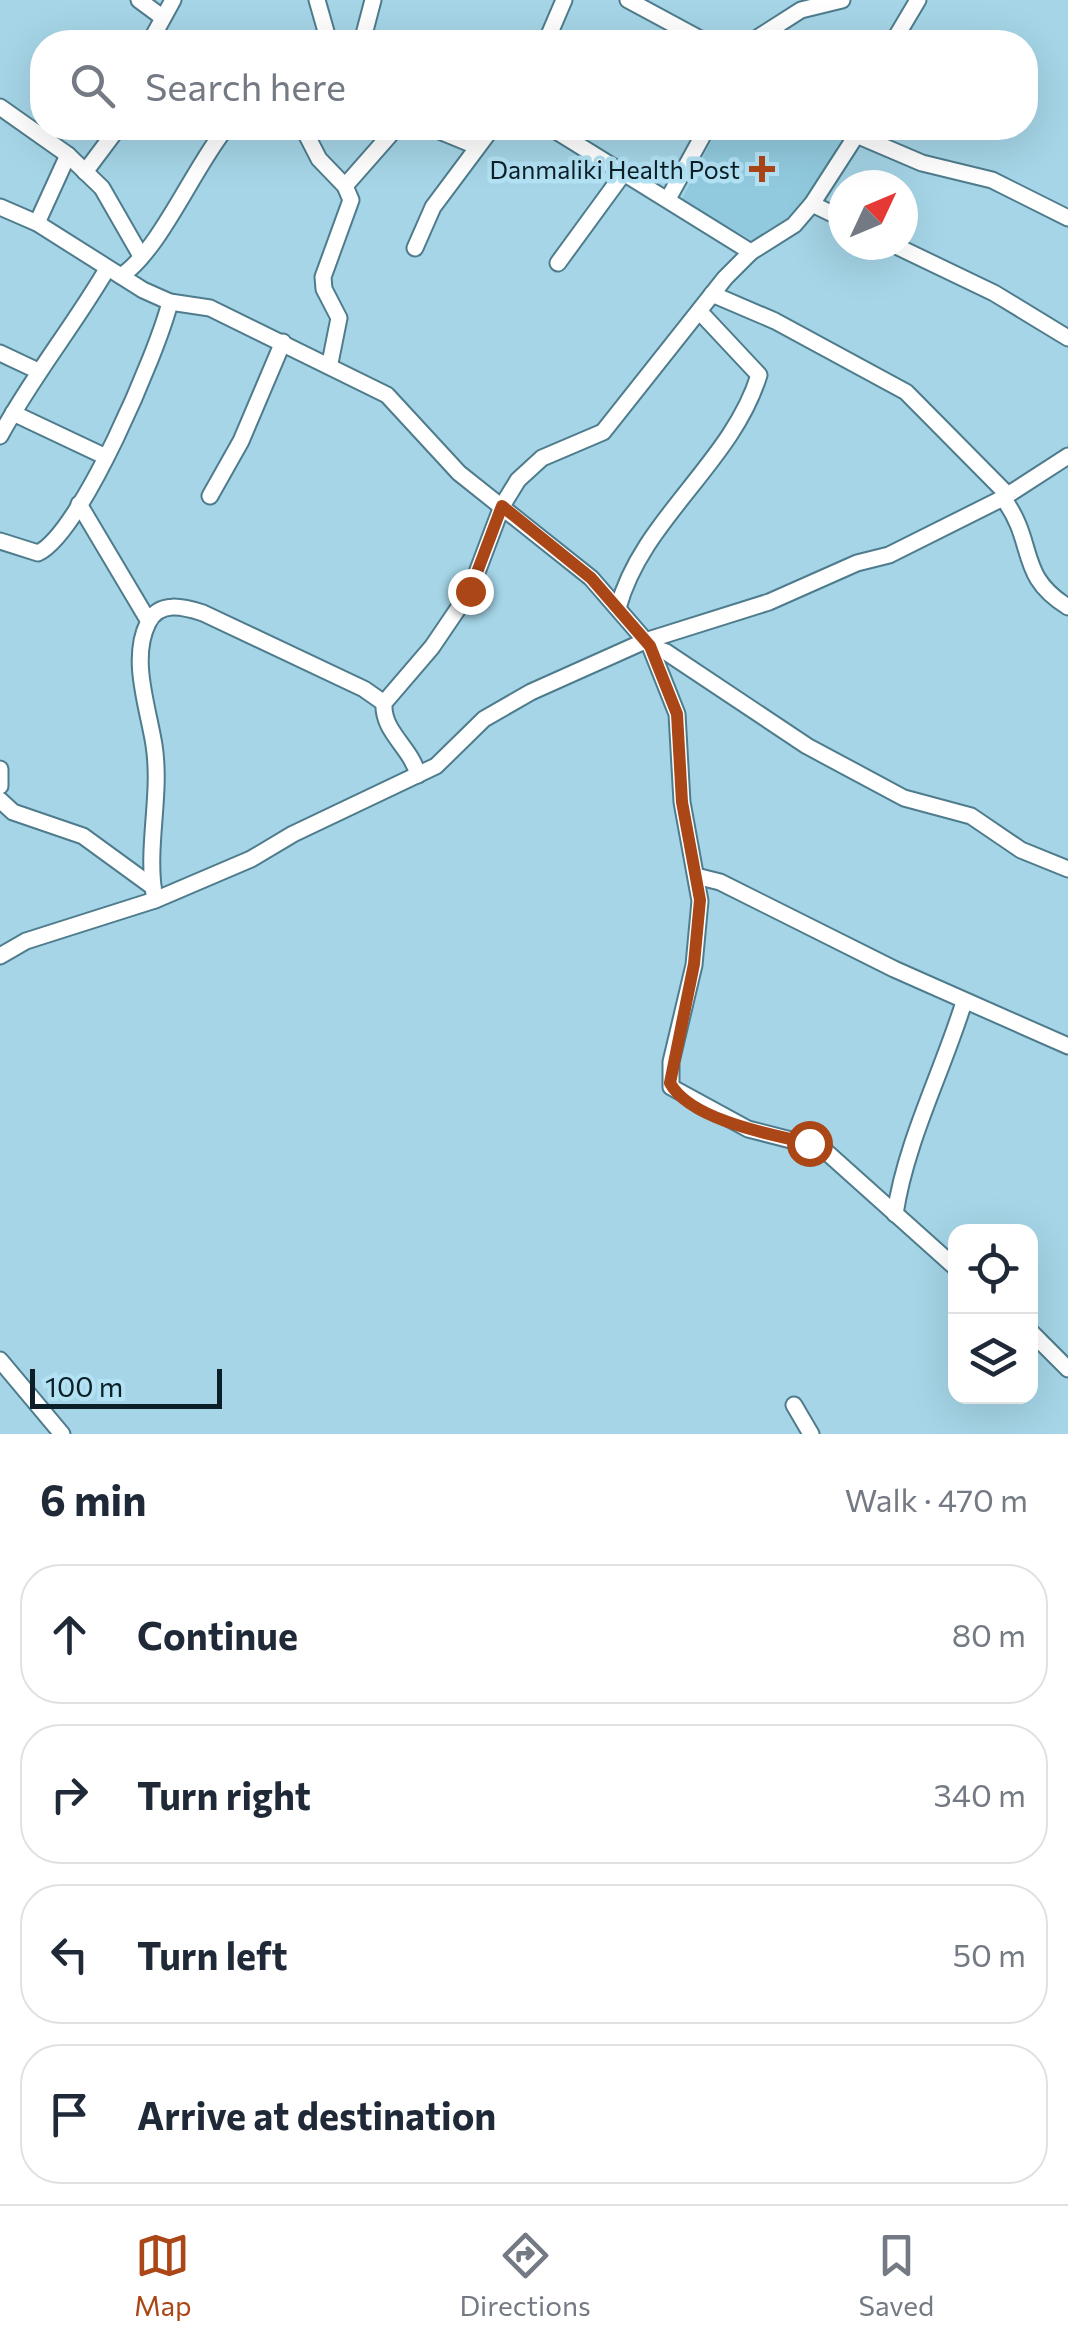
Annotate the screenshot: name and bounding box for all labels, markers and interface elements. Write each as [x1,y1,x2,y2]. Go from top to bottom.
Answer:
search box [30,30,1038,140]
icon: search [65,58,120,113]
text: Search here [145,62,346,109]
place label: Danmaliki Health Post [490,154,740,184]
marker: Danmaliki Health Post [749,156,775,182]
north arrow [828,170,918,260]
route end [448,569,494,615]
route start [787,1121,833,1167]
map controls [948,1224,1038,1404]
button: locate [948,1224,1038,1314]
button: layers [948,1314,1038,1404]
scale bar [30,1364,222,1408]
text: 100 m [45,1369,123,1403]
text: 6 min [40,1473,147,1525]
text: Walk · 470 m [845,1479,1028,1519]
icon: ahead [42,1607,97,1662]
text: Continue [137,1611,298,1658]
text: 80 m [952,1614,1026,1654]
icon: right [42,1767,97,1822]
text: Turn right [137,1771,311,1818]
text: 340 m [934,1774,1026,1814]
icon: left [42,1927,97,1982]
text: Turn left [137,1931,288,1978]
text: 50 m [953,1934,1026,1974]
icon: arrive [42,2087,97,2142]
text: Arrive at destination [137,2091,496,2138]
tab: Map [134,2228,192,2322]
tab: Directions [459,2228,591,2322]
tab: Saved [859,2228,934,2322]

